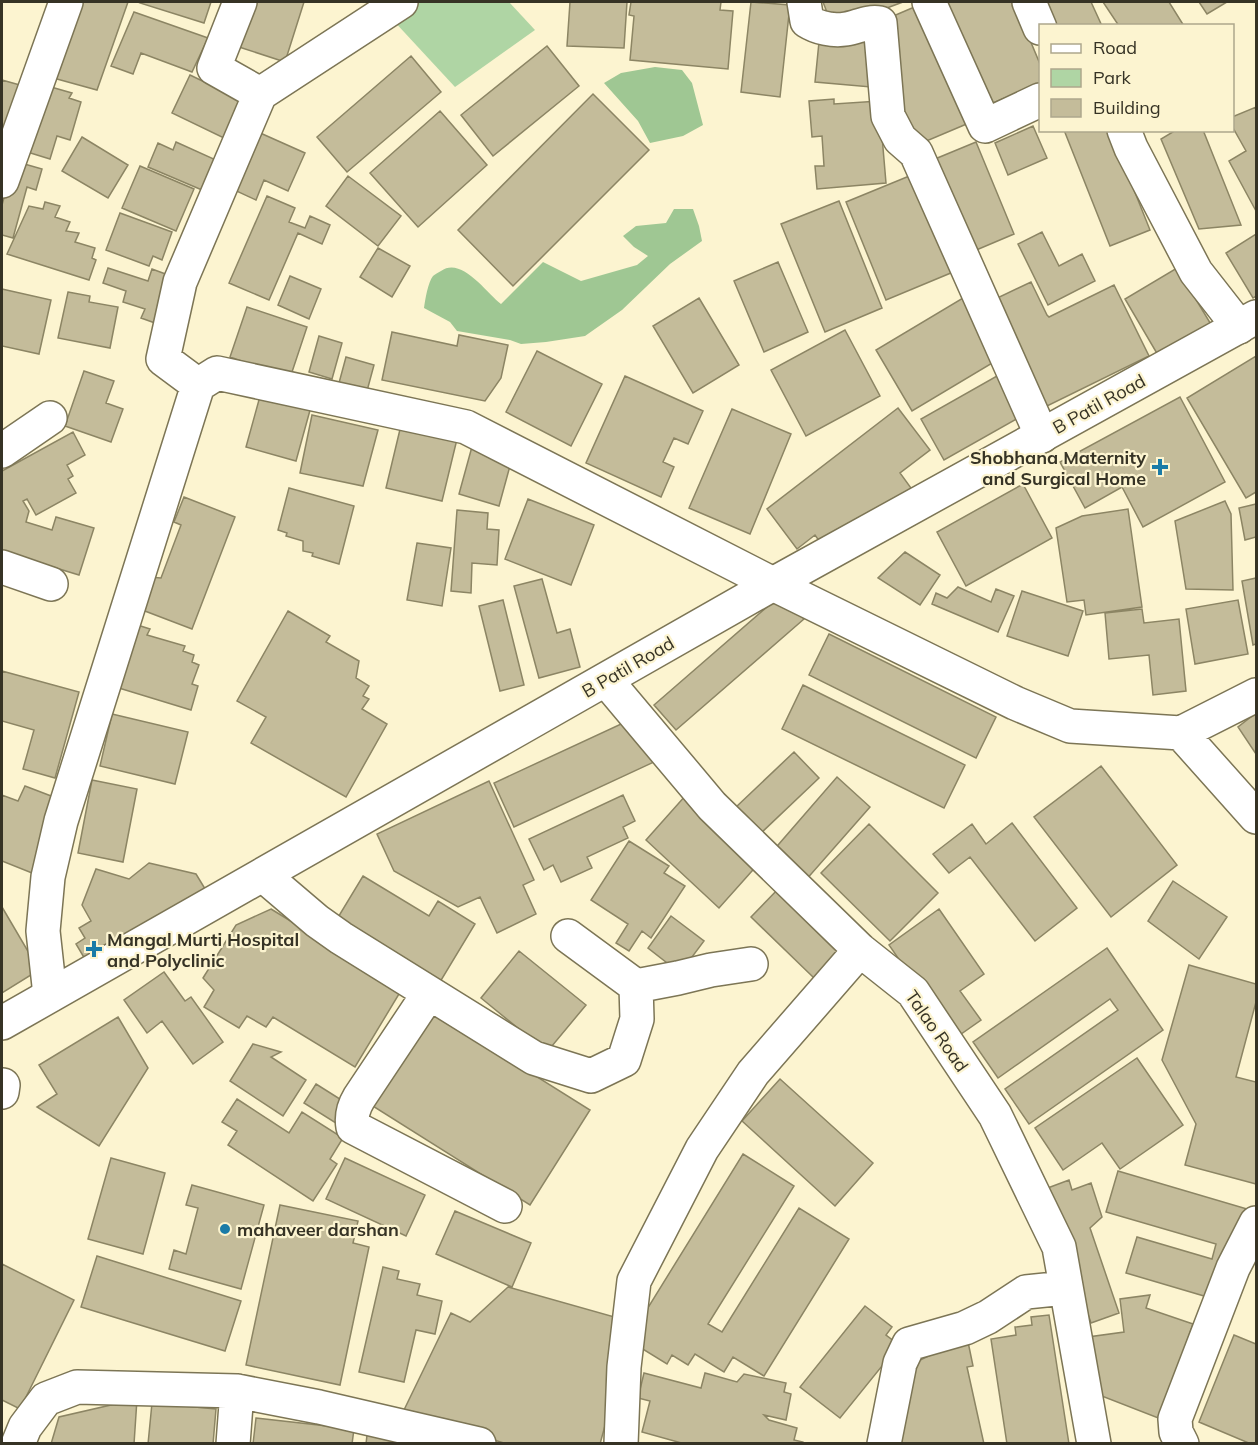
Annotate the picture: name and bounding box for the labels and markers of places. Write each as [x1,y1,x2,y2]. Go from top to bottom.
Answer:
place label: Shobhana Maternity and Surgical Home [970,446,1146,490]
marker: Shobhana Maternity and Surgical Home [1151,458,1169,476]
place label: Mangal Murti Hospital and Polyclinic [107,928,299,972]
marker: Mangal Murti Hospital and Polyclinic [85,940,103,958]
place label: mahaveer darshan [237,1218,399,1241]
marker: mahaveer darshan [218,1222,232,1236]

